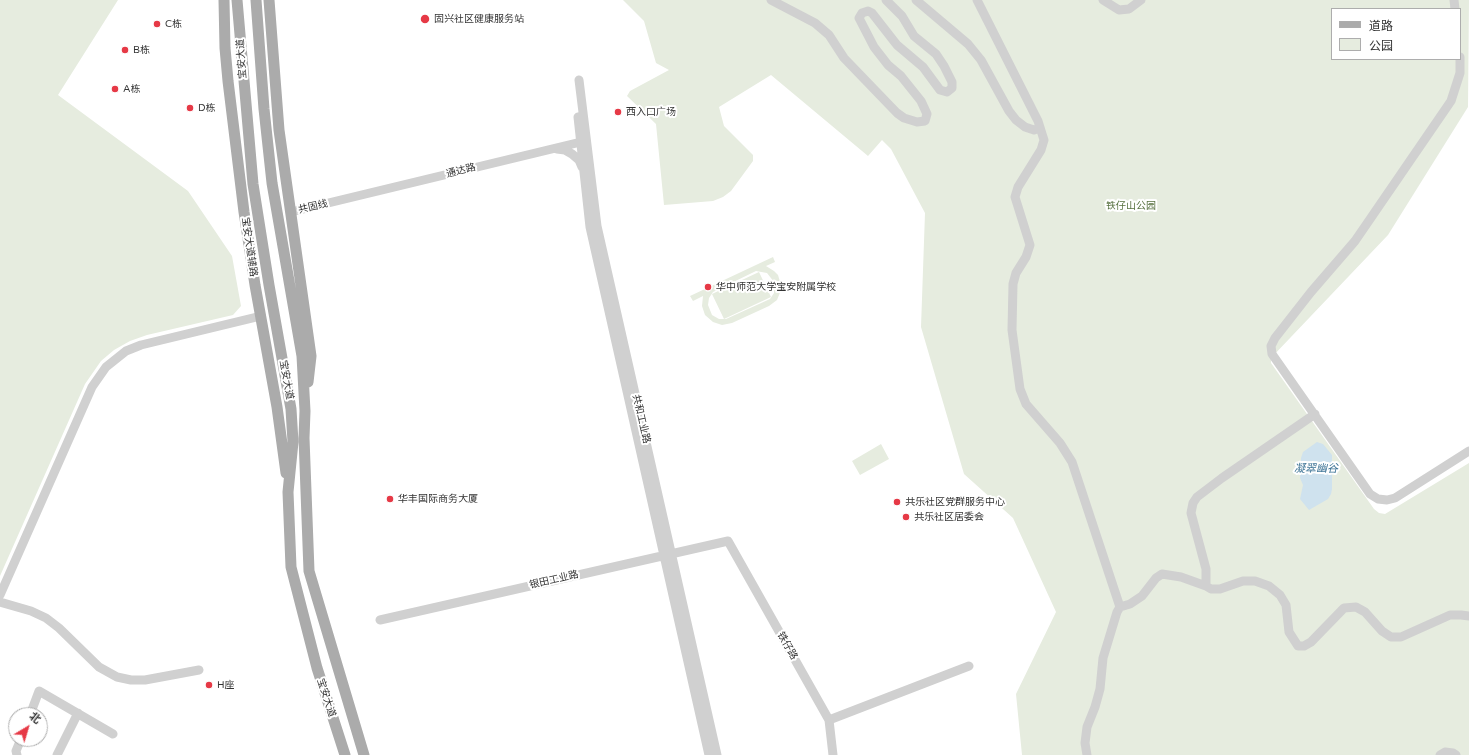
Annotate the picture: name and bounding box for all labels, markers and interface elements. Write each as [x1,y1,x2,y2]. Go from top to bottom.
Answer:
legend [1331,8,1461,60]
marker: 固兴社区健康服务站 [419,13,431,25]
place label: 固兴社区健康服务站 [434,13,524,25]
place label: C栋 [165,18,182,30]
marker: C栋 [152,19,162,29]
text: 道路 [1369,19,1393,33]
street label: 宝安大道 [235,39,249,79]
text: 公园 [1369,39,1393,53]
place label: B栋 [133,44,150,56]
marker: B栋 [120,45,130,55]
place label: A栋 [123,83,140,95]
marker: A栋 [110,84,120,94]
place label: D栋 [198,102,216,114]
marker: D栋 [185,103,195,113]
place label: 西入口广场 [626,106,676,118]
marker: 西入口广场 [613,107,623,117]
street label: 通达路 [445,162,477,180]
street label: 共固线 [297,198,329,216]
park label: 铁仔山公园 [1106,200,1156,212]
street label: 宝安大道辅路 [239,216,259,278]
place label: 华中师范大学宝安附属学校 [716,281,836,293]
marker: 华中师范大学宝安附属学校 [703,282,713,292]
street label: 宝安大道 [277,359,295,401]
street label: 共和工业路 [630,393,652,445]
water label: 凝翠幽谷 [1294,462,1338,476]
place label: 华丰国际商务大厦 [398,493,478,505]
marker: 华丰国际商务大厦 [385,494,395,504]
place label: 共乐社区党群服务中心 [905,496,1005,508]
marker: 共乐社区党群服务中心 [892,497,902,507]
place label: 共乐社区居委会 [914,511,984,523]
marker: 共乐社区居委会 [901,512,911,522]
street label: 银田工业路 [528,569,580,591]
street label: 铁仔路 [774,630,800,662]
street label: 宝安大道 [314,677,338,719]
place label: H座 [217,679,235,691]
marker: H座 [204,680,214,690]
north arrow [8,707,48,747]
text: 北 [27,709,43,726]

